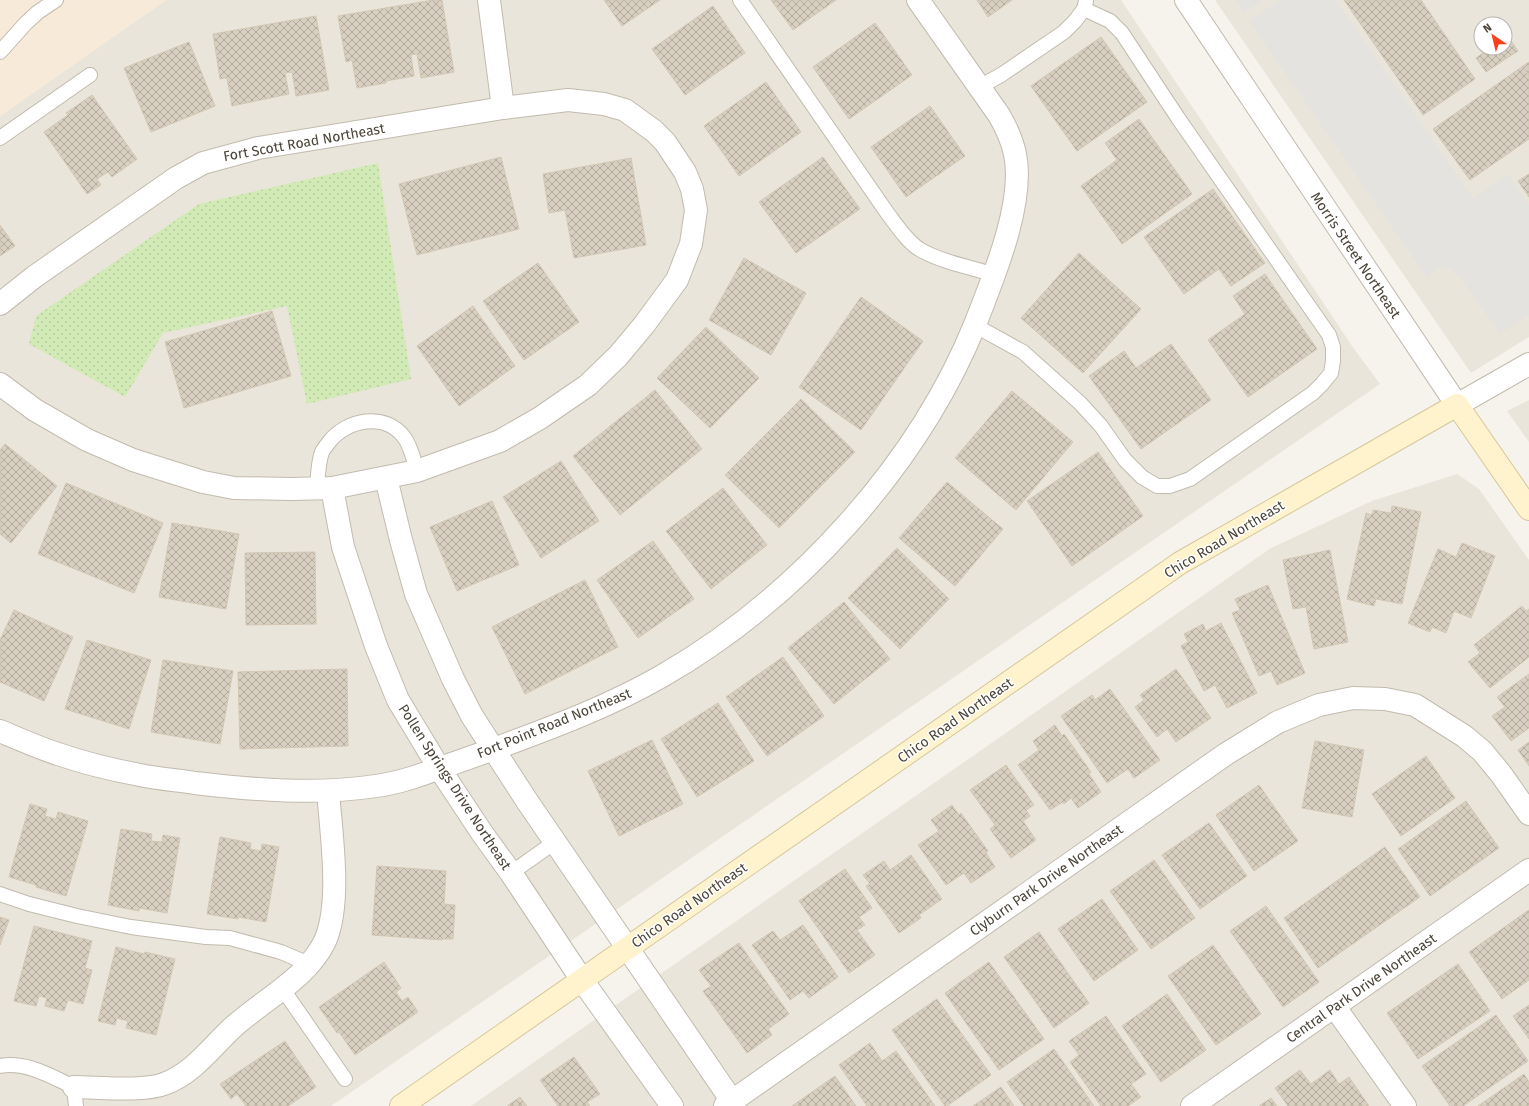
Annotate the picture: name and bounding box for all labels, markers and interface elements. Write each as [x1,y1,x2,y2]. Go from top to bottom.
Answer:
north arrow [1473,16,1513,56]
text: N [1481,21,1494,36]
street label: Fort Scott Road Northeast [222,120,387,165]
street label: Morris Street Northeast [1307,189,1405,322]
street label: Chico Road Northeast [1161,496,1288,582]
street label: Chico Road Northeast [894,674,1017,767]
street label: Fort Point Road Northeast [475,684,634,762]
street label: Pollen Springs Drive Northeast [395,701,515,874]
street label: Clyburn Park Drive Northeast [966,820,1127,940]
street label: Chico Road Northeast [628,859,751,952]
street label: Central Park Drive Northeast [1283,929,1440,1047]

